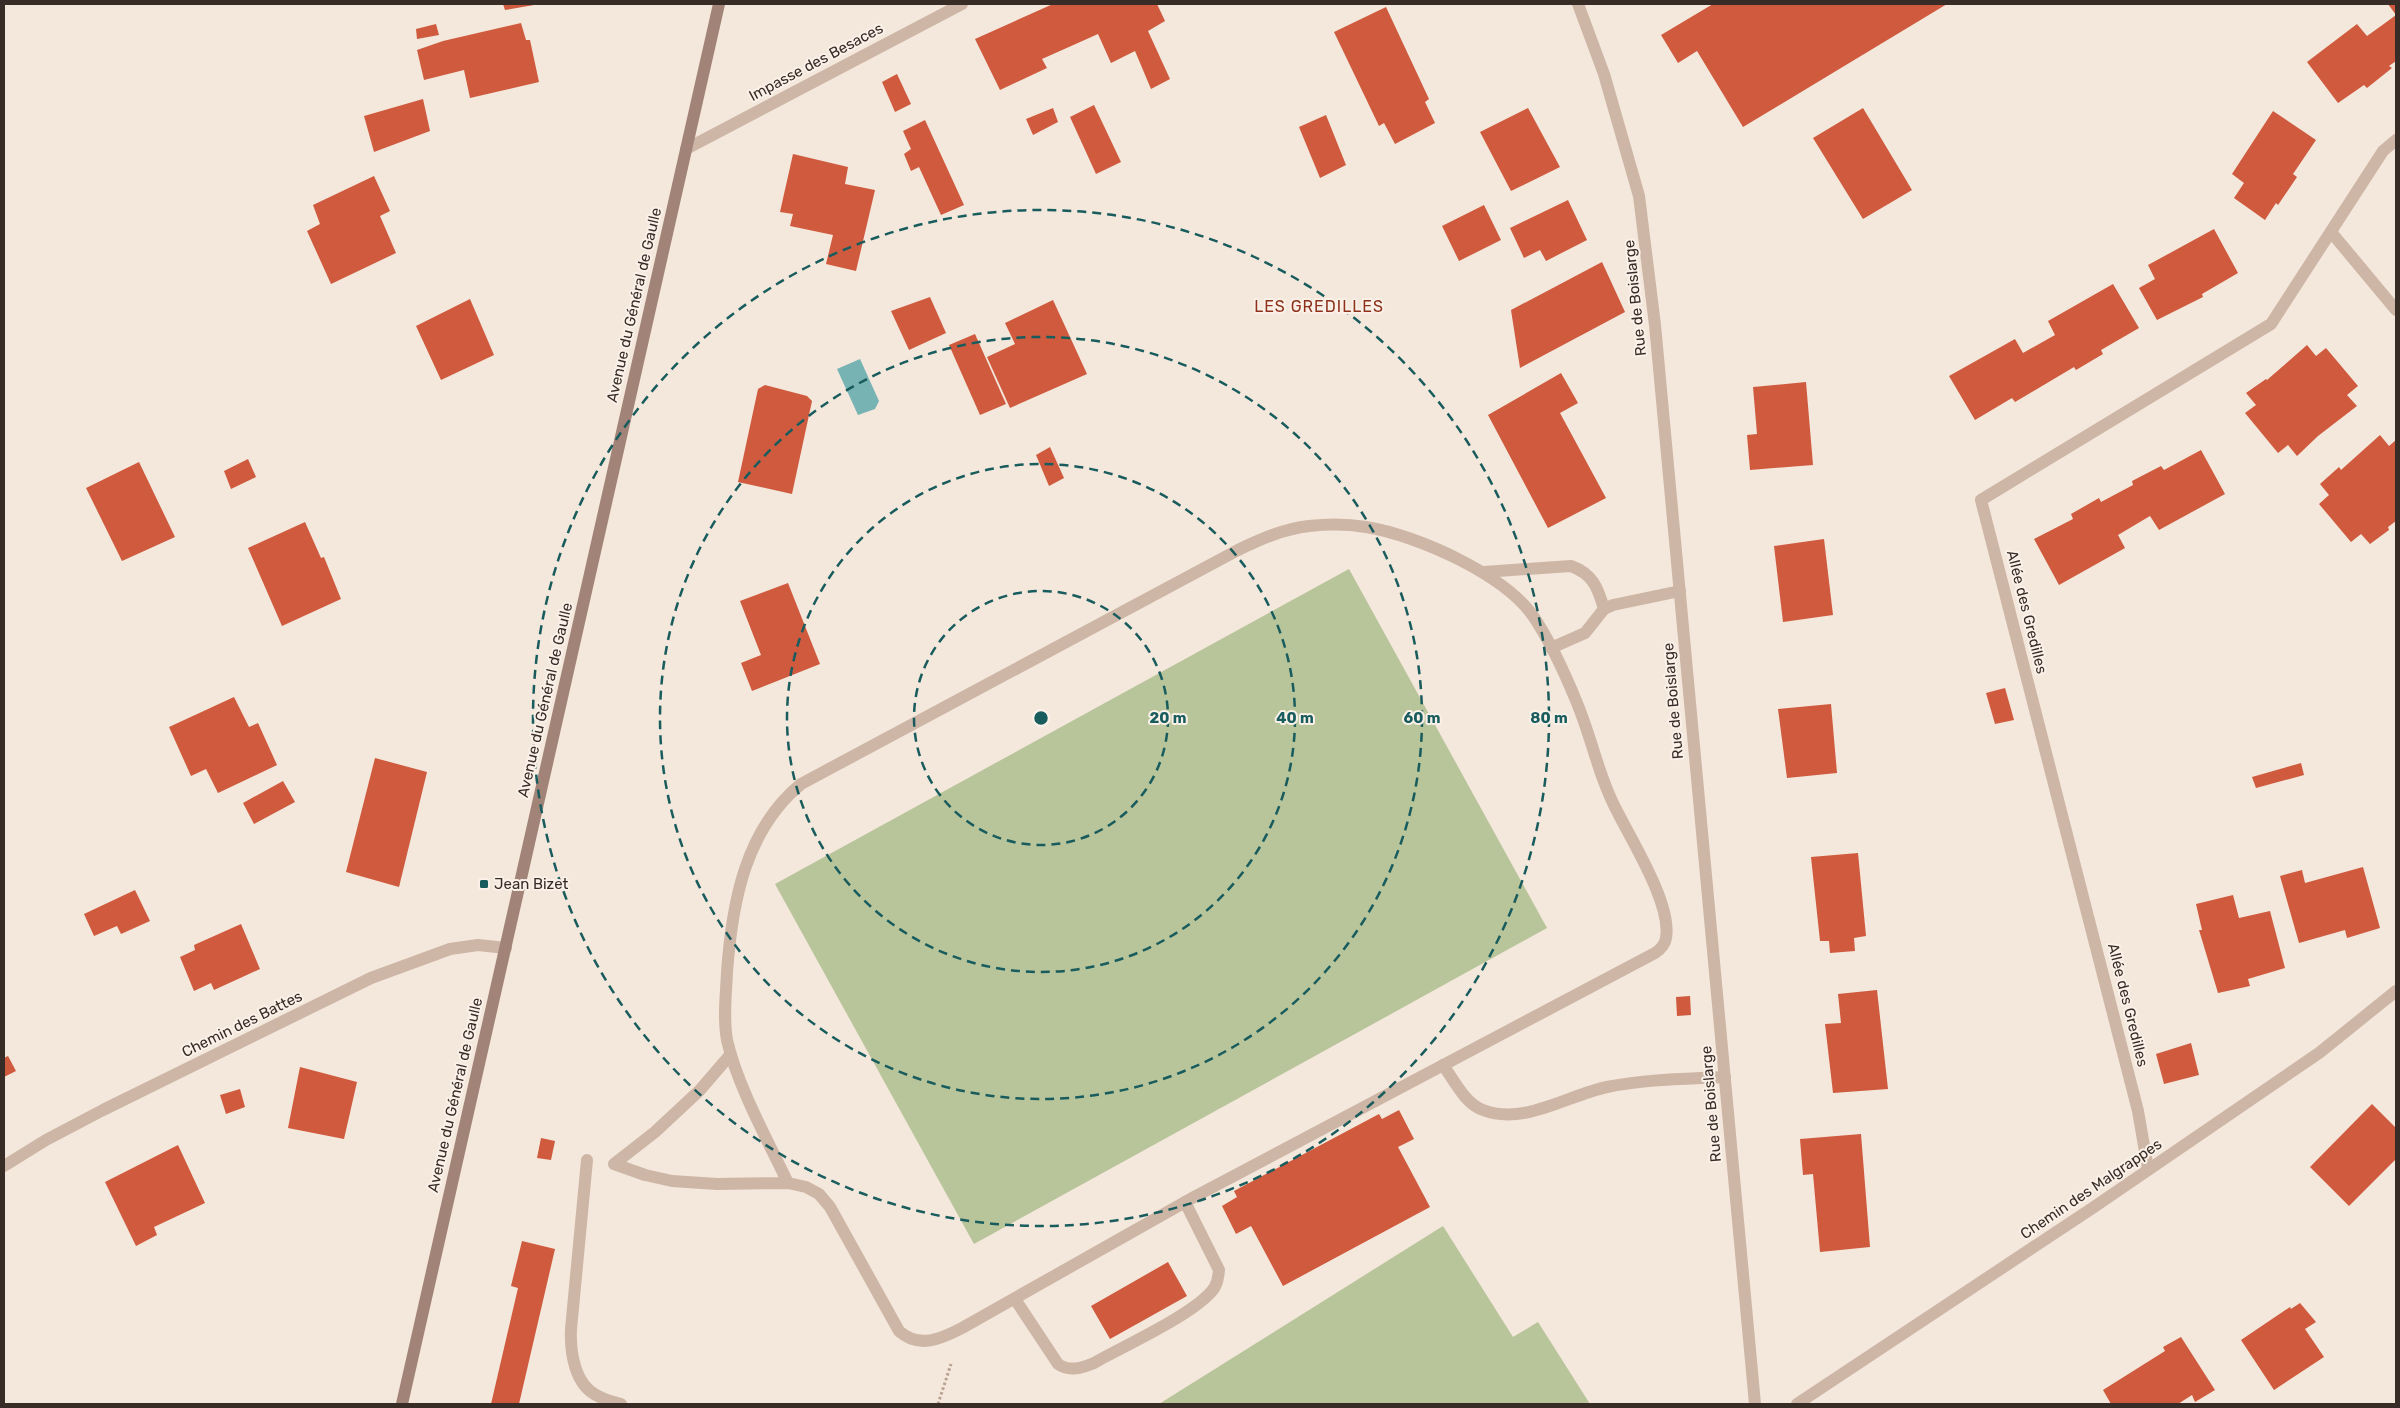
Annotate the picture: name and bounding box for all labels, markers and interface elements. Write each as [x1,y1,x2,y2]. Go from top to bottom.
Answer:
street label: Impasse des Besaces [746,19,886,105]
street label: Avenue du Général de Gaulle [603,206,665,404]
street label: Rue de Boislarge [1620,239,1650,357]
district label: LES GREDILLES [1254,297,1384,316]
street label: Allée des Gredilles [2003,548,2051,676]
street label: Avenue du Général de Gaulle [514,601,576,799]
street label: Rue de Boislarge [1659,642,1687,760]
centre of rings [1032,709,1050,727]
text: 20 m [1150,709,1186,727]
text: 40 m [1276,709,1314,727]
text: 60 m [1404,709,1440,727]
text: 80 m [1530,709,1568,727]
place label: Jean Bizet [494,875,568,893]
marker: Jean Bizet [478,878,490,890]
street label: Allée des Gredilles [2104,941,2152,1069]
street label: Chemin des Battes [179,987,306,1061]
street label: Avenue du Général de Gaulle [424,996,486,1194]
street label: Rue de Boislarge [1697,1045,1725,1163]
street label: Chemin des Malgrappes [2017,1135,2165,1243]

